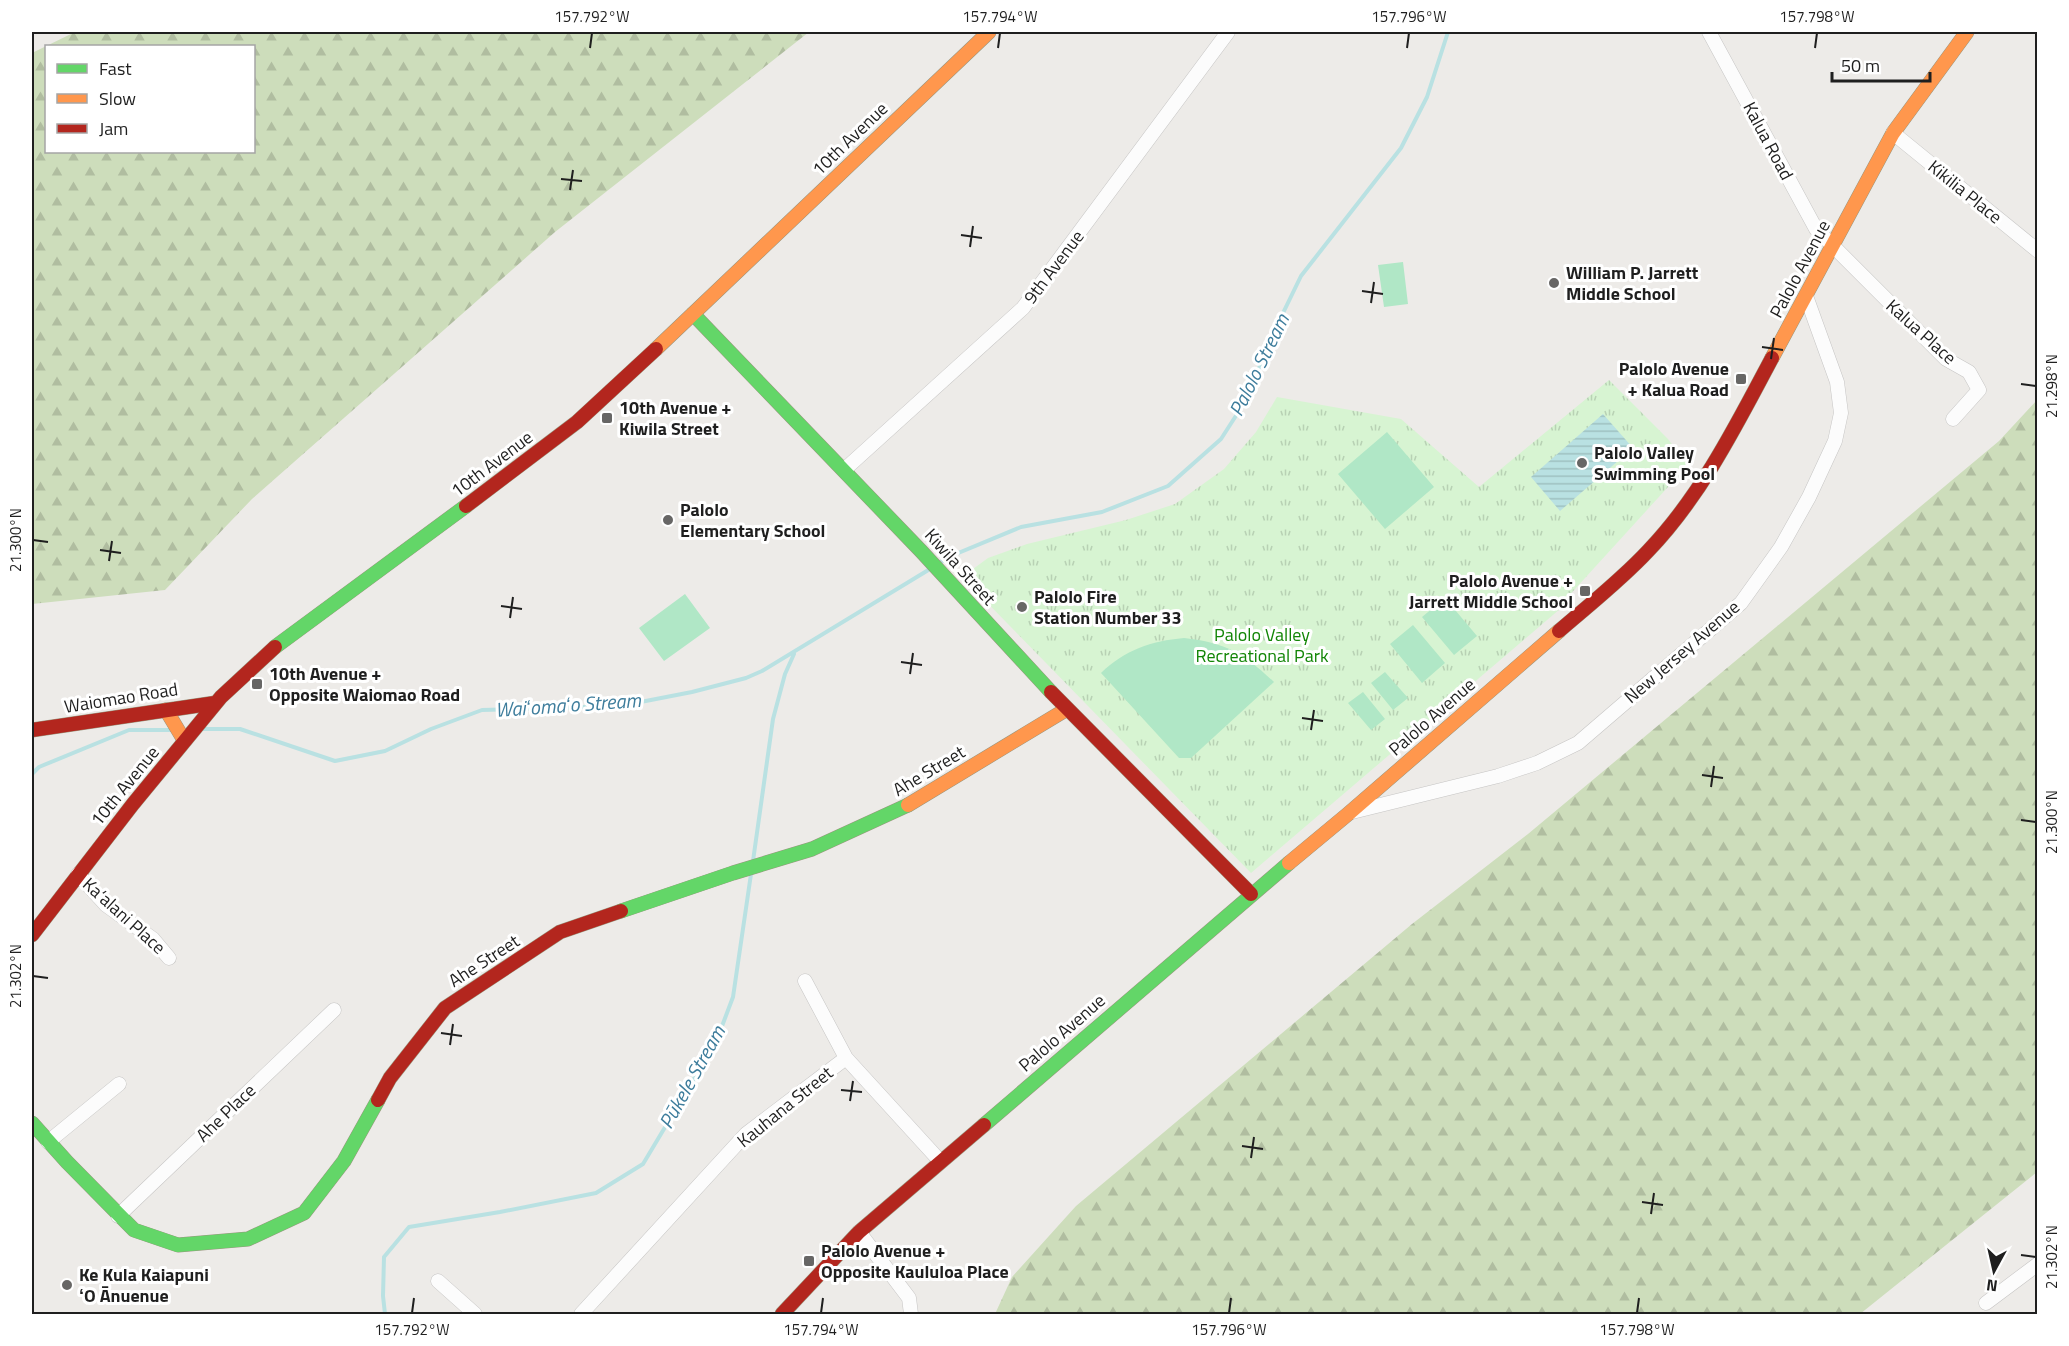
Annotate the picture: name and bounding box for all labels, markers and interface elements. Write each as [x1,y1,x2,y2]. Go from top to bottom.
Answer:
text: 157.792°W [554,5,630,28]
text: 157.794°W [962,5,1038,28]
text: 157.796°W [1371,5,1447,28]
text: 157.798°W [1779,5,1855,28]
legend [45,45,255,153]
scale bar [1832,45,1930,83]
text: 50 m [1841,52,1880,79]
text: Fast [99,55,132,82]
text: Slow [99,85,136,112]
street label: 10th Avenue [806,95,894,182]
street label: Kalua Road [1737,97,1800,185]
text: Jam [99,115,128,142]
street label: Kikilia Place [1922,153,2008,230]
street label: Palolo Avenue [1762,215,1837,322]
street label: 9th Avenue [1017,224,1090,309]
place label: William P. Jarrett Middle School [1566,259,1699,307]
marker: William P. Jarrett Middle School [1547,276,1561,290]
street label: Kalua Place [1880,293,1963,371]
water label: Palolo Stream [1220,308,1297,421]
text: 21.298°N [2040,354,2063,418]
place label: Palolo Avenue + Kalua Road [1619,355,1729,403]
marker: Palolo Avenue + Kalua Road [1734,372,1748,386]
place label: 10th Avenue + Kiwila Street [619,394,731,442]
marker: 10th Avenue + Kiwila Street [600,411,614,425]
street label: 10th Avenue [445,424,538,503]
place label: Palolo Valley Swimming Pool [1594,439,1715,487]
marker: Palolo Valley Swimming Pool [1575,456,1589,470]
place label: Palolo Elementary School [680,496,825,544]
text: 21.300°N [4,508,27,572]
marker: Palolo Elementary School [661,513,675,527]
street label: Kiwila Street [918,522,1003,612]
place label: Palolo Avenue + Jarrett Middle School [1409,567,1573,615]
place label: Palolo Fire Station Number 33 [1034,583,1181,631]
marker: Palolo Avenue + Jarrett Middle School [1578,584,1592,598]
street label: New Jersey Avenue [1618,594,1745,710]
marker: Palolo Fire Station Number 33 [1015,600,1029,614]
park label: Palolo Valley Recreational Park [1195,621,1329,669]
place label: 10th Avenue + Opposite Waiomao Road [269,660,460,708]
street label: Palolo Avenue [1382,671,1481,762]
street label: Waiomao Road [62,675,180,720]
marker: 10th Avenue + Opposite Waiomao Road [250,677,264,691]
water label: Waiʻomaʻo Stream [494,684,642,725]
street label: Ahe Street [888,738,970,803]
street label: 10th Avenue [84,740,165,832]
text: 21.300°N [2040,790,2063,854]
street label: Ka‘alani Place [77,871,172,960]
street label: Ahe Street [443,927,525,994]
text: 21.302°N [4,944,27,1008]
street label: Palolo Avenue [1012,987,1111,1078]
water label: Pūkele Stream [650,1019,733,1134]
street label: Kauhana Street [731,1059,839,1154]
street label: Ahe Place [190,1077,262,1148]
text: 21.302°N [2040,1225,2063,1289]
place label: Palolo Avenue + Opposite Kaululoa Place [821,1237,1009,1285]
north arrow [1964,1241,2024,1301]
marker: Palolo Avenue + Opposite Kaululoa Place [802,1254,816,1268]
place label: Ke Kula Kaiapuni ʻO Ānuenue [79,1261,209,1309]
text: N [1985,1273,1999,1299]
marker: Ke Kula Kaiapuni ʻO Ānuenue [60,1278,74,1292]
text: 157.792°W [374,1318,450,1341]
text: 157.794°W [783,1318,859,1341]
text: 157.796°W [1191,1318,1267,1341]
text: 157.798°W [1599,1318,1675,1341]

